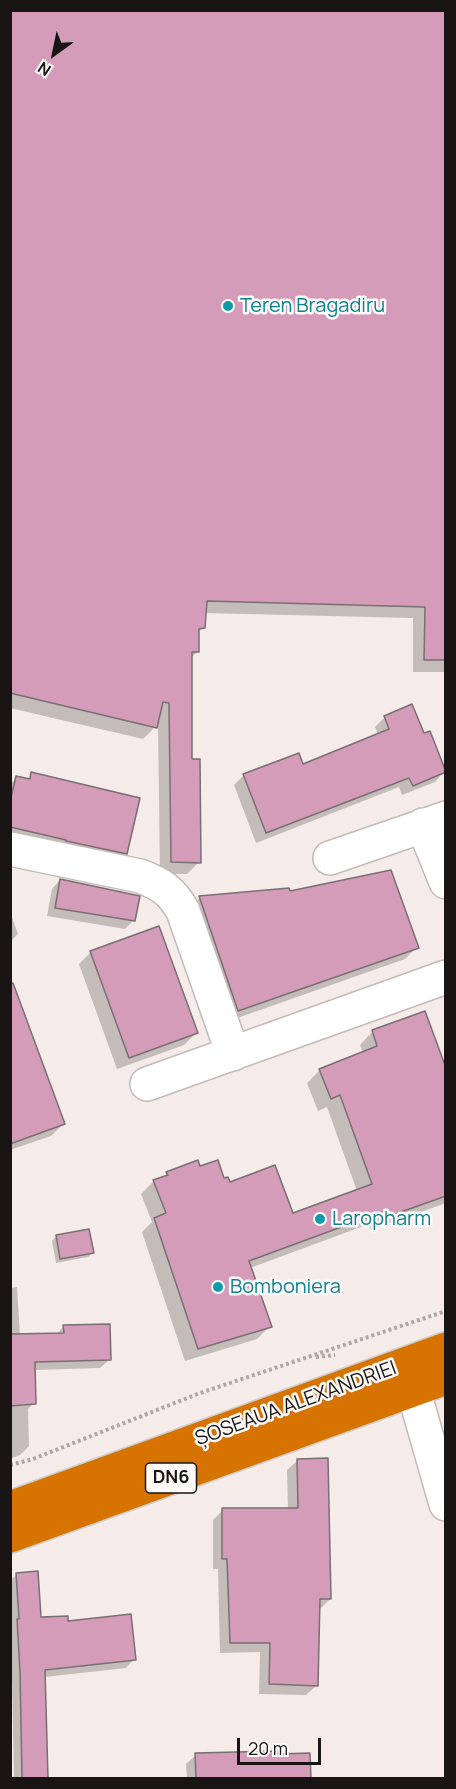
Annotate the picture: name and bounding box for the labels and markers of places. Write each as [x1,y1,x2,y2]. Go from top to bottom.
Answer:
place label: Teren Bragadiru [240,294,385,318]
marker: Teren Bragadiru [221,299,235,313]
place label: Laropharm [332,1207,431,1231]
marker: Laropharm [313,1212,327,1226]
place label: Bomboniera [230,1275,341,1299]
marker: Bomboniera [211,1280,225,1294]

